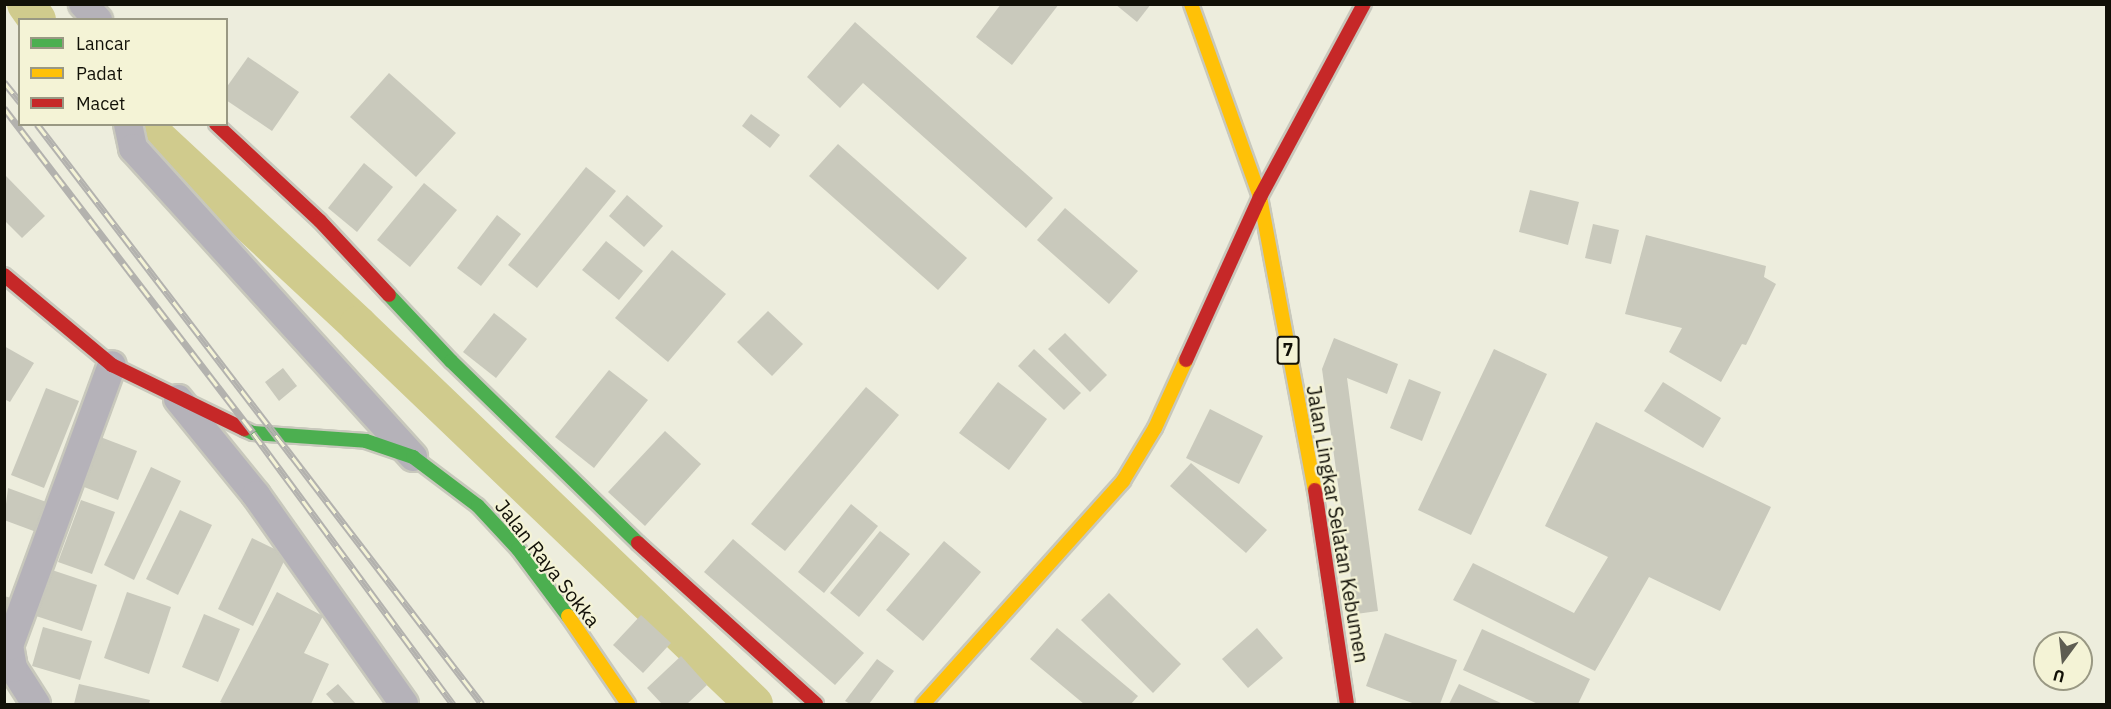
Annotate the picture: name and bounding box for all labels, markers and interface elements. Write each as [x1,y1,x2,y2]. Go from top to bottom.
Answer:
legend [18,18,228,126]
text: Lancar [76,32,130,55]
text: Padat [76,62,123,85]
text: Macet [76,92,125,115]
road number: 7 [1276,335,1300,365]
street label: Jalan Lingkar Selatan Kebumen [1302,383,1374,665]
street label: Jalan Raya Sokka [491,494,605,632]
north arrow [2033,631,2093,691]
text: U [2051,665,2067,688]

